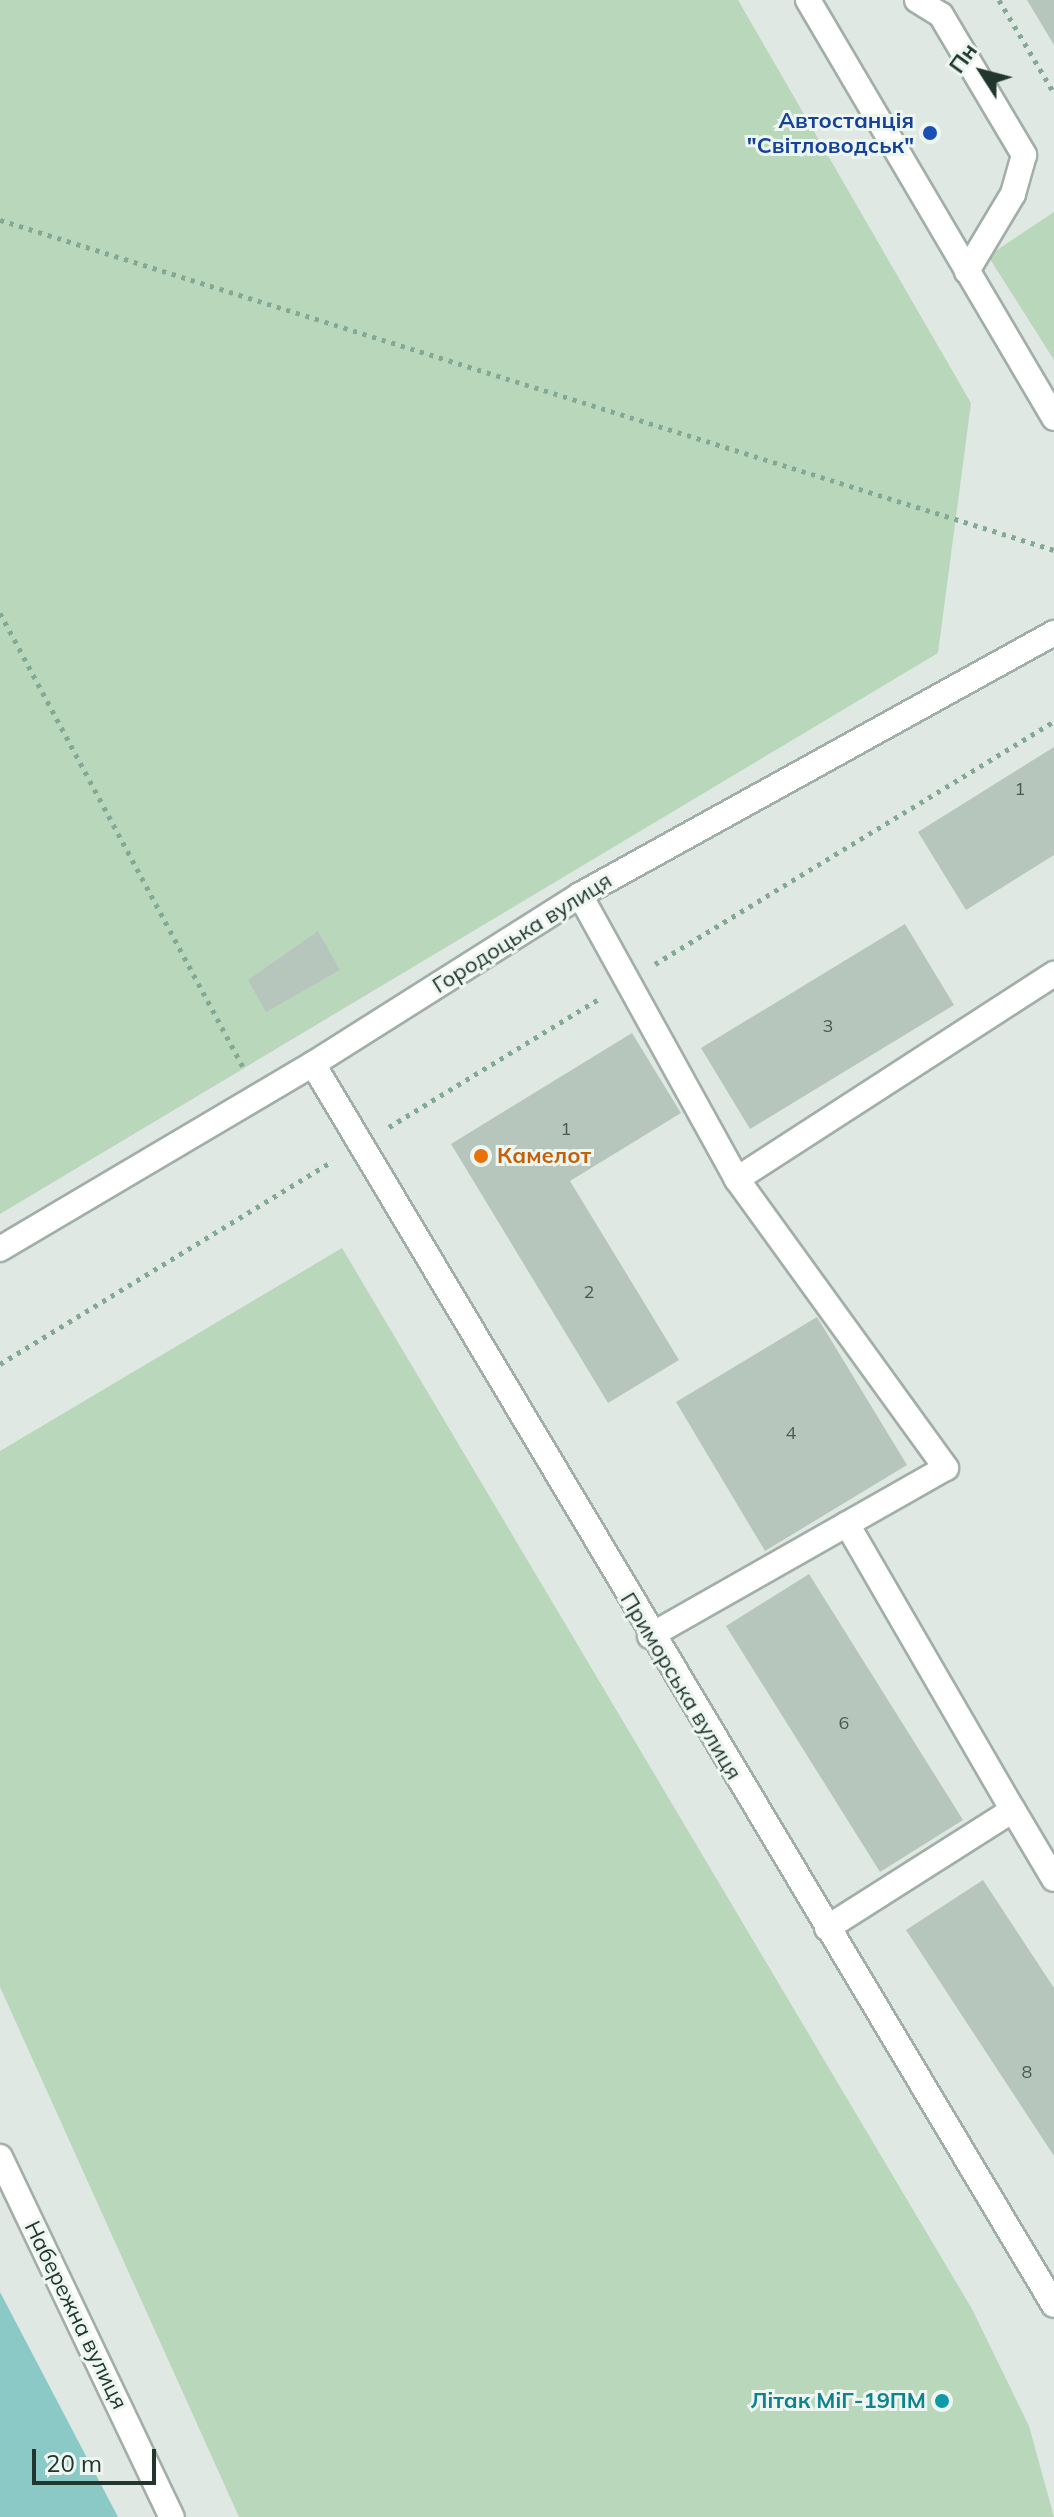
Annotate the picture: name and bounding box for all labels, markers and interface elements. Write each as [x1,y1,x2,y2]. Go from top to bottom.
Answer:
north arrow [942,32,1022,112]
text: Пн [942,37,983,78]
place label: Автостанція "Світловодськ" [747,107,914,158]
marker: Автостанція "Світловодськ" [921,124,939,142]
house number: 1 [1015,778,1025,800]
street label: Городоцька вулиця [428,867,616,999]
house number: 3 [823,1015,833,1037]
house number: 1 [561,1118,571,1140]
place label: Камелот [497,1143,591,1169]
marker: Камелот [472,1147,490,1165]
house number: 2 [584,1281,594,1303]
house number: 4 [786,1422,796,1444]
street label: Приморська вулиця [615,1588,747,1784]
house number: 6 [839,1712,849,1734]
house number: 8 [1022,2061,1032,2083]
street label: Набережна вулиця [19,2217,133,2413]
place label: Лiтак МiГ-19ПМ [750,2388,926,2414]
marker: Лiтак МiГ-19ПМ [933,2392,951,2410]
scale bar [36,2433,160,2483]
text: 20 m [46,2448,102,2478]

